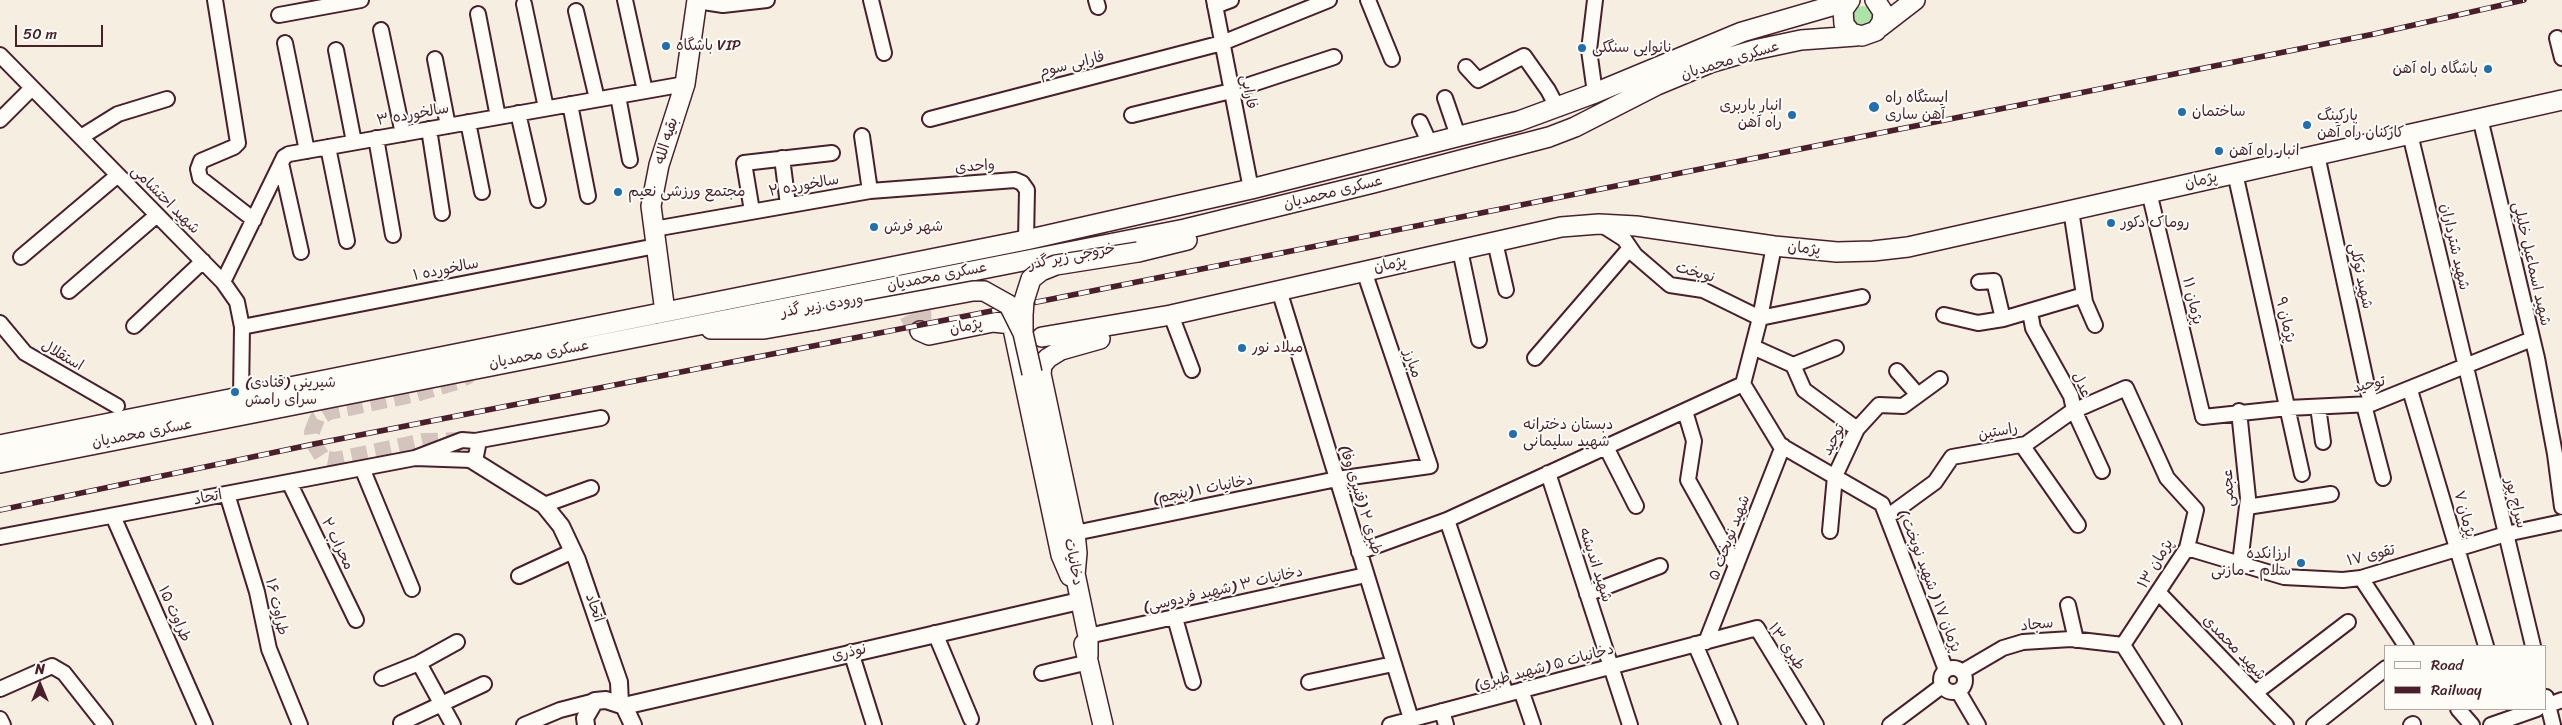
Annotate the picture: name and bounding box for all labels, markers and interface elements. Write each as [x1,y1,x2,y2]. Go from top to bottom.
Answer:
scale bar [18,15,105,47]
text: 50 m [23,21,57,47]
place label: باشگاه VIP [676,37,741,55]
street label: عسکری محمدیان [1679,38,1781,84]
place label: نانوایی سنگکی [1592,39,1672,57]
marker: باشگاه VIP [660,40,672,52]
marker: نانوایی سنگکی [1576,42,1588,54]
street label: فارابی سوم [1037,48,1107,82]
place label: باشگاه راه آهن [2393,60,2478,78]
marker: باشگاه راه آهن [2482,63,2494,75]
street label: فارابی [1236,73,1260,111]
place label: ایستگاه راه آهن ساری [1885,89,1948,124]
place label: انبار باربری راه آهن [1719,97,1782,132]
street label: سالخورده ۳ [375,100,451,130]
marker: ایستگاه راه آهن ساری [1867,100,1881,114]
place label: ساختمان [2192,103,2245,121]
marker: ساختمان [2176,106,2188,118]
place label: پارکینگ کارکنان راه آهن [2317,107,2404,142]
marker: انبار باربری راه آهن [1786,109,1798,121]
street label: بقیه الله [651,116,683,166]
marker: پارکینگ کارکنان راه آهن [2301,119,2313,131]
place label: انبار راه آهن [2229,142,2299,160]
marker: انبار راه آهن [2213,145,2225,157]
street label: واحدی [954,157,996,177]
street label: شهید احتشامی [127,162,203,238]
street label: پژمان [2183,169,2219,193]
street label: سالخورده ۲ [767,171,841,201]
street label: عسکری محمدیان [1282,172,1384,214]
place label: مجتمع ورزشی نعیم [628,183,745,201]
marker: مجتمع ورزشی نعیم [612,186,624,198]
street label: شهید اسماعیل خلیلی [2508,200,2554,328]
street label: شهید شترداران [2435,202,2473,292]
place label: روماک دکور [2121,214,2190,232]
marker: روماک دکور [2105,217,2117,229]
place label: شهر فرش [884,218,943,236]
marker: شهر فرش [868,221,880,233]
street label: پژمان [1787,239,1821,259]
street label: خروجی زیر گذر [1027,240,1117,274]
street label: شهید توکلی [2344,241,2376,311]
street label: پژمان [1372,253,1408,277]
street label: سالخورده ۱ [412,255,480,285]
street label: عسکری محمدیان [885,258,989,296]
street label: نوبخت [1673,259,1717,287]
street label: پژمان ۱۱ [2178,276,2206,326]
street label: ورودی زیر گذر [779,290,865,322]
street label: پژمان ۹ [2271,295,2299,345]
street label: پژمان [948,315,984,339]
street label: عسکری محمدیان [487,336,591,374]
street label: استقلال [38,337,86,375]
place label: میلاد نور [1252,339,1303,357]
marker: میلاد نور [1236,342,1248,354]
street label: مبارز [1399,347,1425,381]
street label: عدل [2068,370,2094,400]
street label: توحید [2351,372,2387,398]
place label: (قنادی) شیرینی سرای رامش [245,374,336,409]
marker: (قنادی) شیرینی سرای رامش [229,386,241,398]
street label: عسکری محمدیان [90,415,194,453]
place label: دبستان دخترانه شهید سلیمانی [1523,416,1613,451]
street label: راستین [1977,419,2019,445]
street label: توحید [1818,421,1850,459]
marker: دبستان دخترانه شهید سلیمانی [1507,428,1519,440]
street label: طبری ۲ (قنبری وفا) [1335,443,1385,557]
street label: عجمی [2219,469,2239,507]
street label: دخانیات ۱ (پنجم) [1151,471,1255,509]
street label: سراج پور [2500,476,2530,530]
street label: اتحاد [192,486,224,510]
street label: پژمان ۷ [2449,489,2479,539]
street label: شهید نوبخت ۵ [1705,493,1755,583]
street label: پژمان ۱۷ ( شهید نوبخت ) [1893,507,1965,655]
street label: محراب ۲ [317,515,357,573]
street label: شهید اندیشه [1574,525,1616,605]
street label: پژمان ۱۳ [2134,536,2178,592]
street label: دخانیات [1060,537,1086,587]
street label: تقوی ۱۷ [2345,541,2397,571]
place label: ارزانکده سلام - مازنی [2211,545,2291,580]
marker: ارزانکده سلام - مازنی [2295,557,2307,569]
street label: دخانیات ۳ (شهید فردوسی) [1141,563,1305,617]
street label: طراوت ۱۶ [261,577,291,637]
street label: طراوت ۱۵ [154,583,194,645]
street label: اتحاد [581,591,607,625]
street label: شهید محمدی [2198,612,2270,684]
street label: سجاد [2020,614,2054,636]
street label: طبری ۱۳ [1764,620,1808,674]
street label: نوذری [830,640,868,666]
street label: دخانیات ۵ (شهید طبری) [1472,641,1616,695]
legend [2384,645,2547,710]
text: Road [2431,652,2463,678]
text: N [35,657,45,682]
north arrow [15,660,65,710]
text: Railway [2431,677,2482,703]

